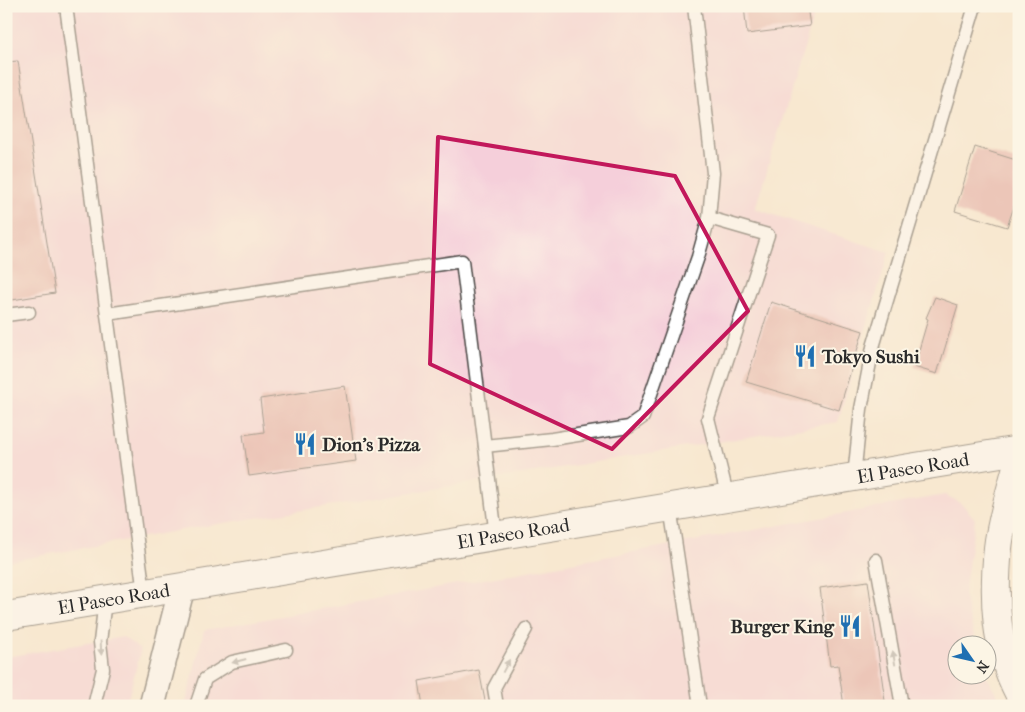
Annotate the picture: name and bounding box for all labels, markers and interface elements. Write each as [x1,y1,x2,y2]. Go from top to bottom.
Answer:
restaurant icon: Tokyo Sushi [792,343,818,369]
place label: Tokyo Sushi [821,346,920,368]
restaurant icon: Dion's Pizza [292,431,318,457]
place label: Dion's Pizza [322,434,421,456]
street label: El Paseo Road [855,448,971,488]
street label: El Paseo Road [456,514,572,554]
street label: El Paseo Road [56,579,172,619]
restaurant icon: Burger King [837,613,863,639]
place label: Burger King [731,616,835,638]
north arrow [948,634,998,684]
one-way arrow [98,640,106,656]
one-way arrow [889,649,897,665]
one-way arrow [231,657,246,665]
text: N [972,658,992,676]
one-way arrow [502,659,510,674]

